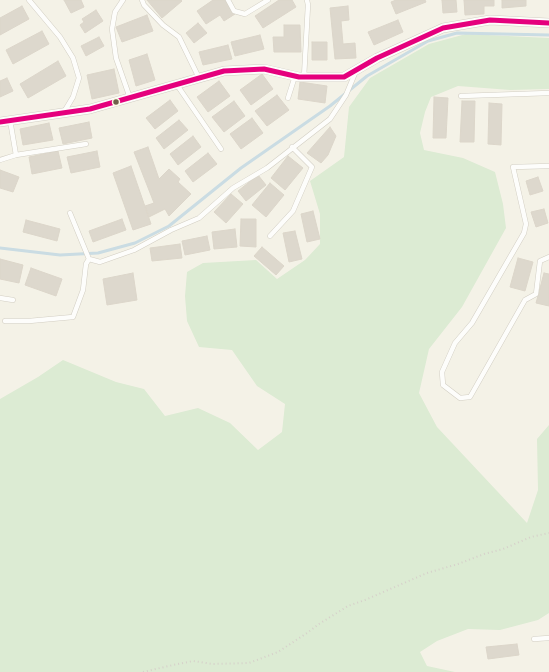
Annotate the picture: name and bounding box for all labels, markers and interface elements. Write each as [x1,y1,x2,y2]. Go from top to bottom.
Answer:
unlabelled marker [111,97,121,107]

